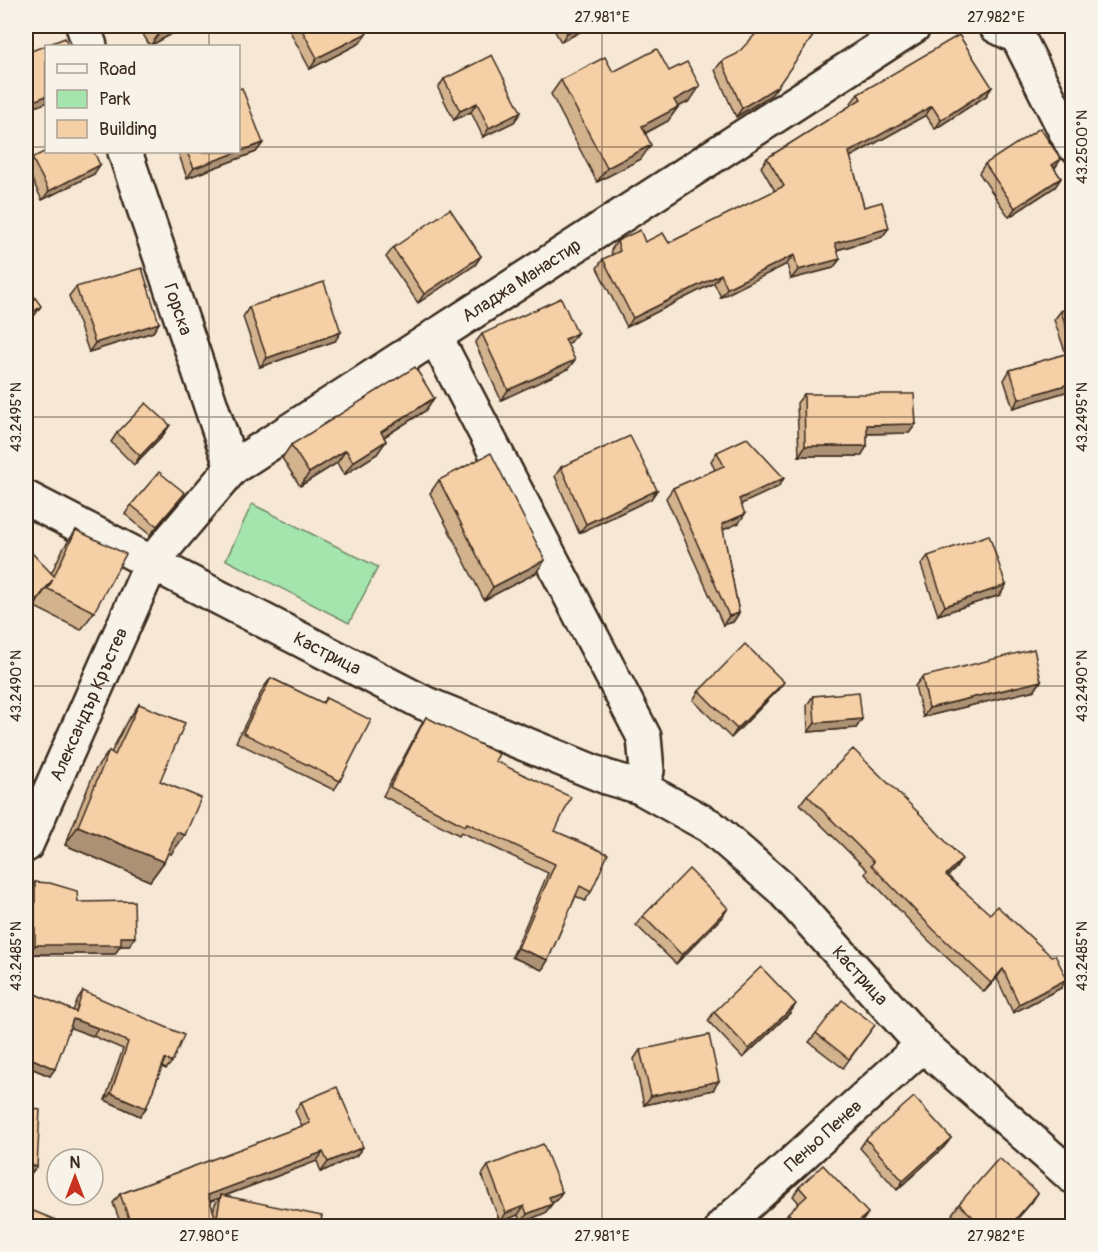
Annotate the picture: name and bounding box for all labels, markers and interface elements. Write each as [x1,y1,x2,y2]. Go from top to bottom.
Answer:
text: 27.981°E [574,8,630,27]
text: 27.982°E [967,8,1025,27]
legend [45,45,240,153]
text: Road [99,58,136,81]
text: Park [99,88,131,111]
text: 43.2500°N [1073,110,1092,184]
text: Building [99,118,157,141]
street label: Аладжа Манастир [458,234,585,328]
street label: Горска [158,280,197,338]
text: 43.2495°N [7,382,26,452]
text: 43.2495°N [1073,382,1092,452]
street label: Александър Кръстев [45,624,133,785]
street label: Кастрица [290,627,365,681]
text: 43.2490°N [7,650,26,722]
text: 43.2490°N [1073,650,1092,722]
text: 43.2485°N [7,921,26,991]
text: 43.2485°N [1073,921,1092,991]
street label: Кастрица [827,941,893,1011]
street label: Пеньо Пенев [780,1095,867,1177]
north arrow [45,1147,105,1207]
text: N [70,1153,81,1173]
text: 27.980°E [179,1227,239,1246]
text: 27.981°E [574,1227,630,1246]
text: 27.982°E [967,1227,1025,1246]

